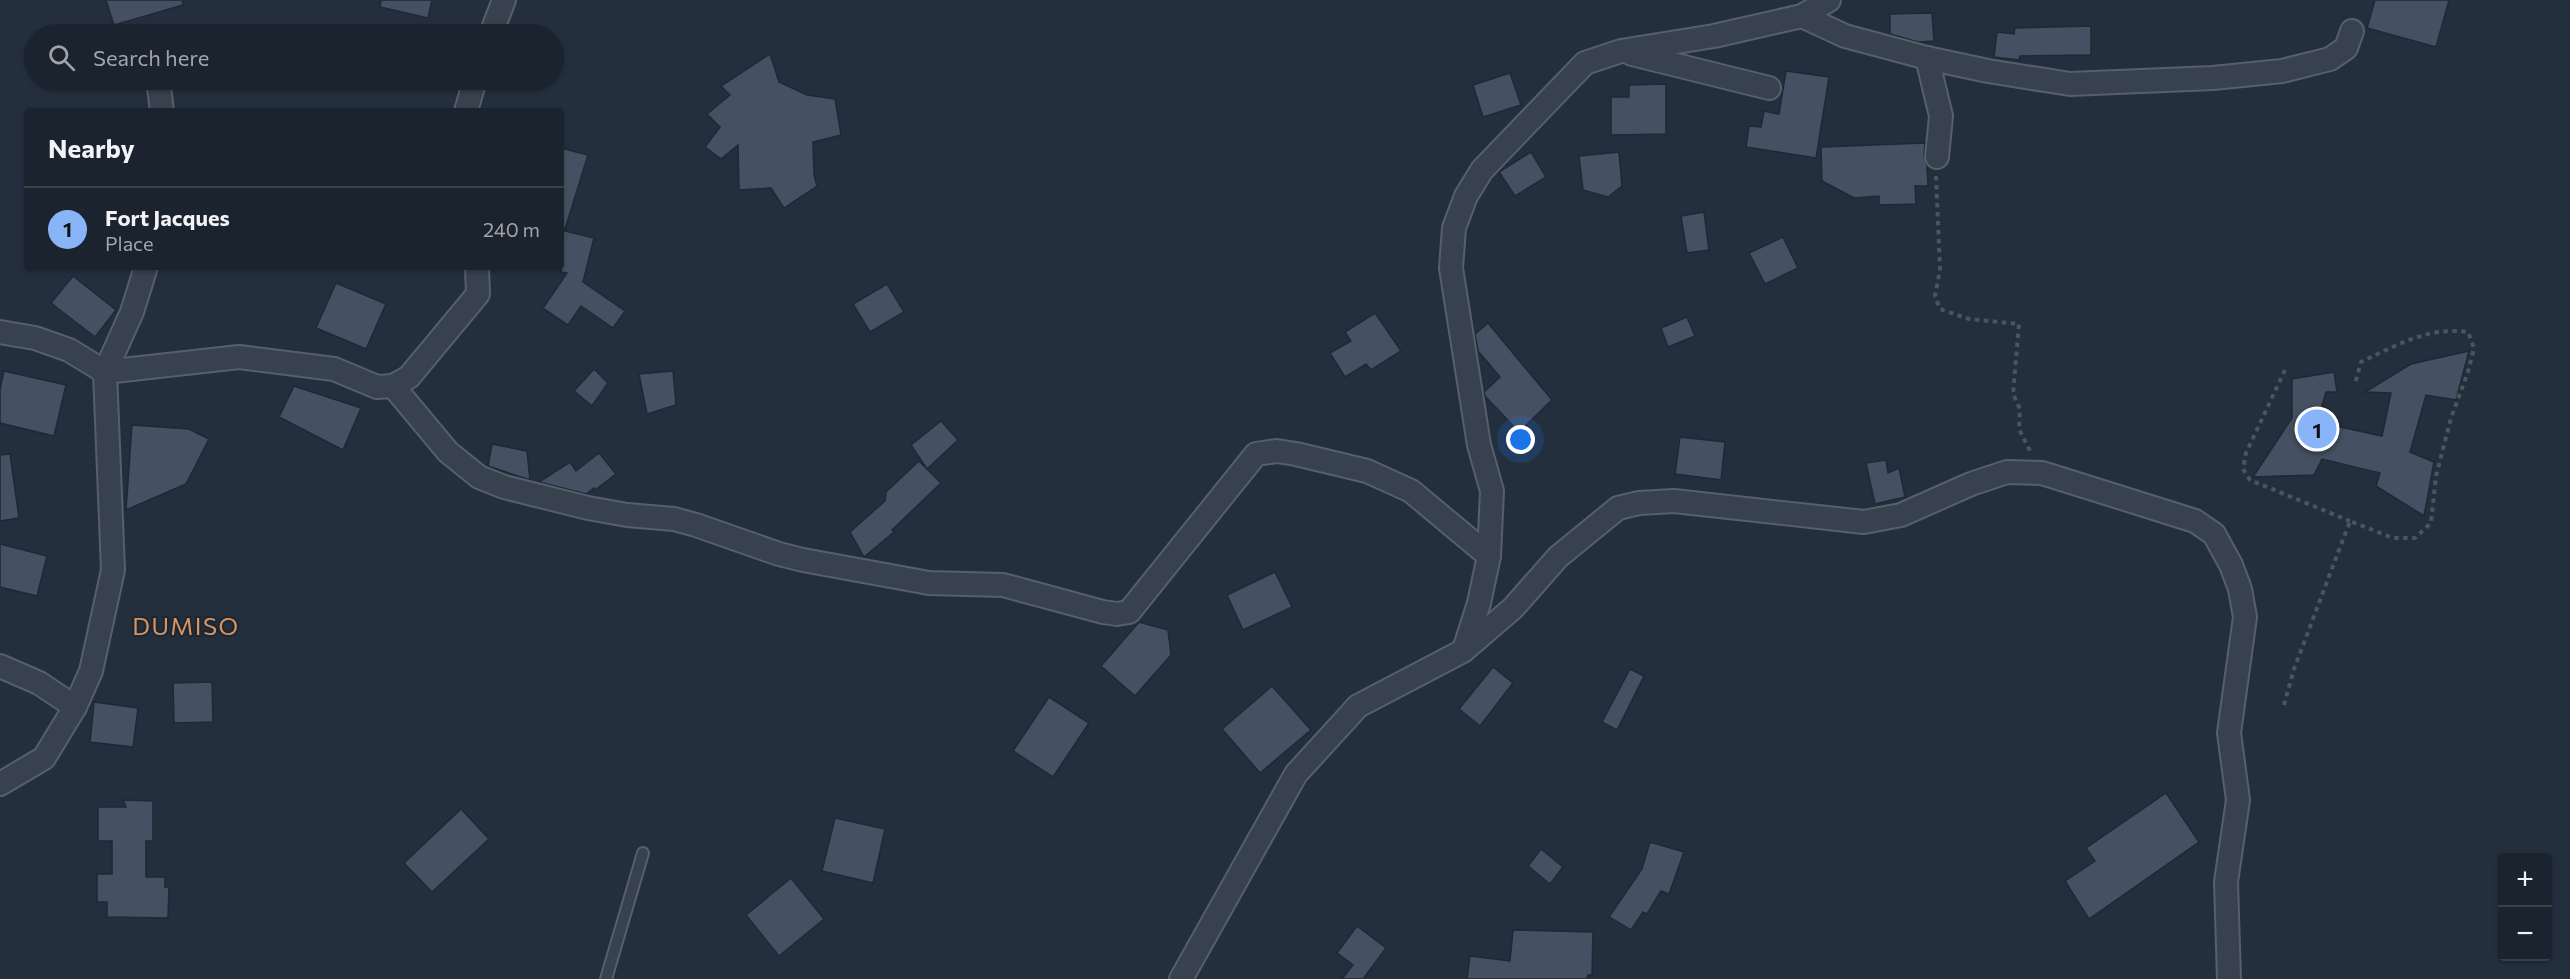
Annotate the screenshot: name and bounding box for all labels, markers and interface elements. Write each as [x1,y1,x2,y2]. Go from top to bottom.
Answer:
search box [24,24,564,90]
icon: search [45,41,78,74]
text: Search here [93,44,209,71]
text: Nearby [48,132,135,163]
text: Fort Jacques [105,204,230,231]
text: 1 [63,217,72,241]
text: 240 m [483,217,540,241]
text: Place [105,231,154,255]
pin: 1 [2298,406,2336,452]
your location [1506,425,1535,454]
district label: DUMISO [132,611,240,640]
map controls [2498,853,2552,961]
button: + [2498,853,2552,907]
button: − [2498,907,2552,961]

